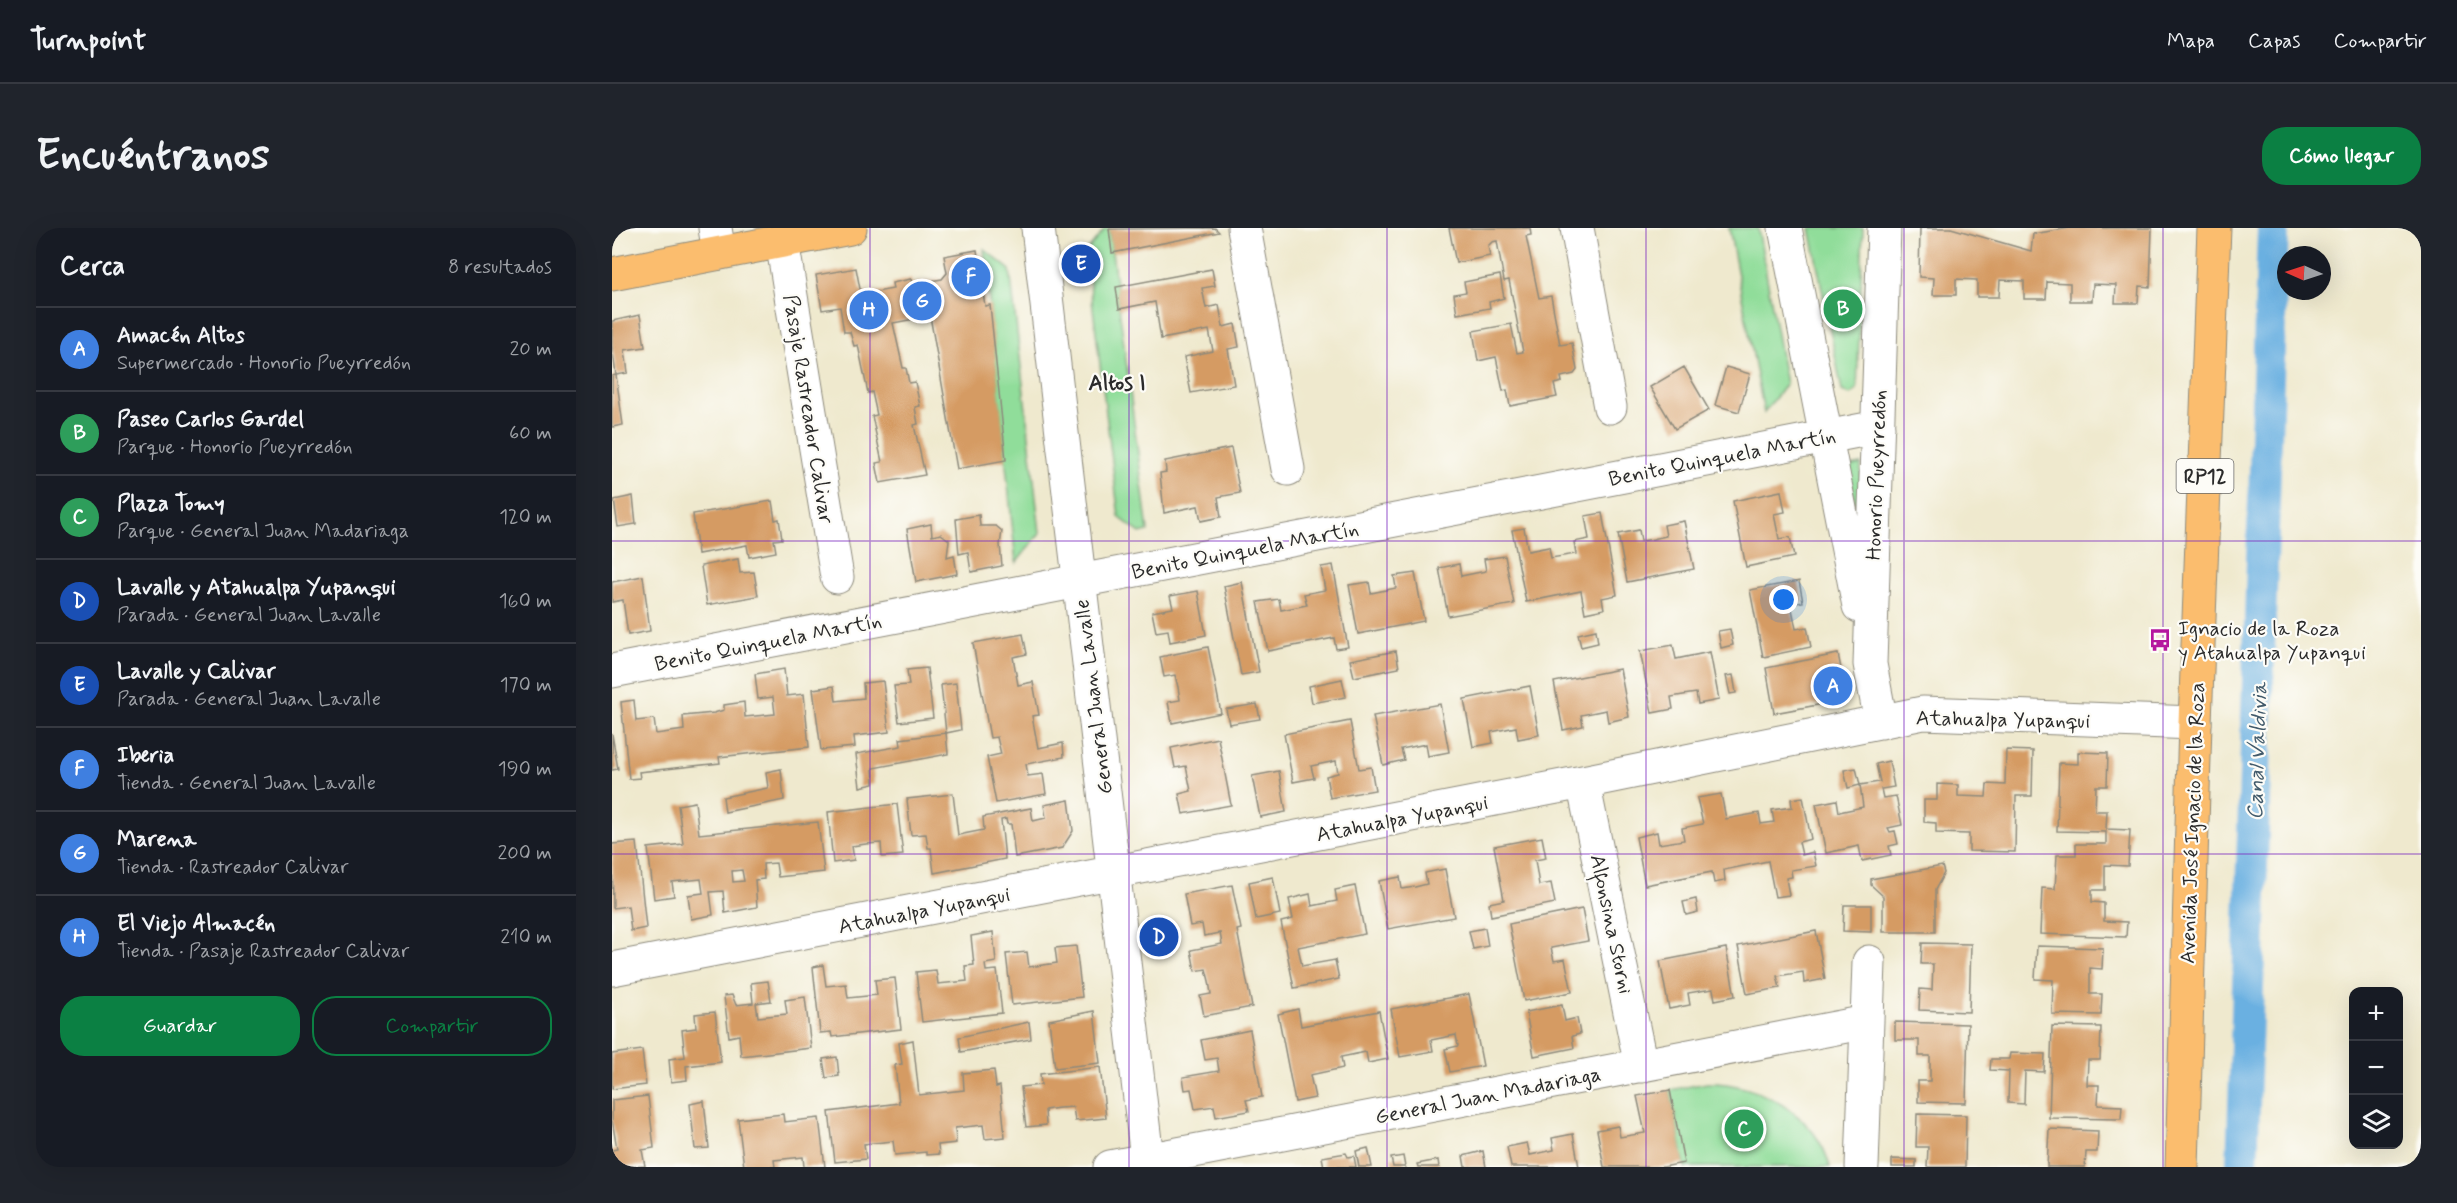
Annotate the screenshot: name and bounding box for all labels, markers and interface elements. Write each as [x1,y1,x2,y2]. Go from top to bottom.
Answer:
text: Turnpoint [30,23,146,60]
text: Mapa [2167,27,2215,55]
text: Capas [2248,27,2301,55]
text: Compartir [2334,27,2427,55]
button: Cómo llegar [2262,127,2421,185]
text: Encuéntranos [36,129,269,184]
pin: E [1062,242,1100,286]
north arrow [2277,246,2331,300]
text: Cerca [60,250,125,284]
text: 8 resultados [448,254,552,281]
pin: F [952,254,990,300]
pin: G [902,278,942,324]
pin: B [1824,286,1862,332]
pin: H [850,288,888,332]
street label: Pasaje Rastreador Calivar [776,293,840,526]
text: Amacén Altos [117,322,245,350]
text: A [73,336,86,363]
text: 20 m [509,336,552,363]
text: Supermercado · Honorio Pueyrredón [117,350,411,377]
district label: Altos I [1088,370,1146,398]
street label: Honorio Pueyrredón [1860,389,1894,561]
text: Paseo Carlos Gardel [117,406,304,434]
text: B [73,420,86,447]
text: 60 m [509,420,552,447]
street label: Benito Quinquela Martín [1606,422,1838,494]
text: Parque · Honorio Pueyrredón [117,434,353,461]
road number: RP12 [2176,459,2234,493]
text: Plaza Tomy [117,490,225,518]
text: C [72,504,87,531]
text: 120 m [499,504,552,531]
street label: Benito Quinquela Martín [1129,515,1361,587]
text: Parque · General Juan Madariaga [117,518,409,545]
text: Lavalle y Atahualpa Yupanqui [117,574,396,602]
your location [1769,585,1798,614]
text: D [73,588,86,615]
text: 160 m [499,588,552,615]
street label: General Juan Lavalle [1068,598,1120,796]
text: Parada · General Juan Lavalle [117,602,381,629]
street label: Benito Quinquela Martín [652,607,884,679]
place label: Ignacio de la Roza y Atahualpa Yupanqui [2178,615,2366,667]
bus stop icon: Ignacio de la Roza y Atahualpa Yupanqui [2147,627,2173,653]
text: Lavalle y Calivar [117,658,276,686]
pin: A [1814,664,1852,708]
text: E [74,672,85,699]
text: 170 m [500,672,552,699]
water label: Canal Valdivia [2242,681,2274,820]
street label: Avenida José Ignacio de la Roza [2174,682,2212,964]
text: Parada · General Juan Lavalle [117,686,381,713]
street label: Atahualpa Yupanqui [1916,704,2091,736]
text: Iberia [117,742,174,770]
text: F [74,756,85,783]
text: 190 m [498,756,552,783]
text: Tienda · General Juan Lavalle [117,770,376,797]
street label: Atahualpa Yupanqui [1314,789,1491,849]
text: Marena [117,826,196,854]
text: G [73,840,86,867]
text: 200 m [497,840,552,867]
street label: Alfonsina Storni [1581,852,1640,997]
text: Tienda · Rastreador Calivar [117,854,349,881]
street label: Atahualpa Yupanqui [836,881,1013,941]
text: El Viejo Almacén [117,910,275,938]
pin: D [1140,914,1178,960]
text: H [73,924,86,951]
text: 210 m [500,924,552,951]
text: Tienda · Pasaje Rastreador Calivar [117,938,409,965]
map controls [2349,987,2403,1149]
button: + [2349,987,2403,1041]
button: Guardar [60,996,300,1056]
button: Compartir [312,996,552,1056]
button: − [2349,1041,2403,1095]
street label: General Juan Madariaga [1373,1060,1604,1132]
button: layers [2349,1095,2403,1149]
pin: C [1724,1106,1764,1152]

